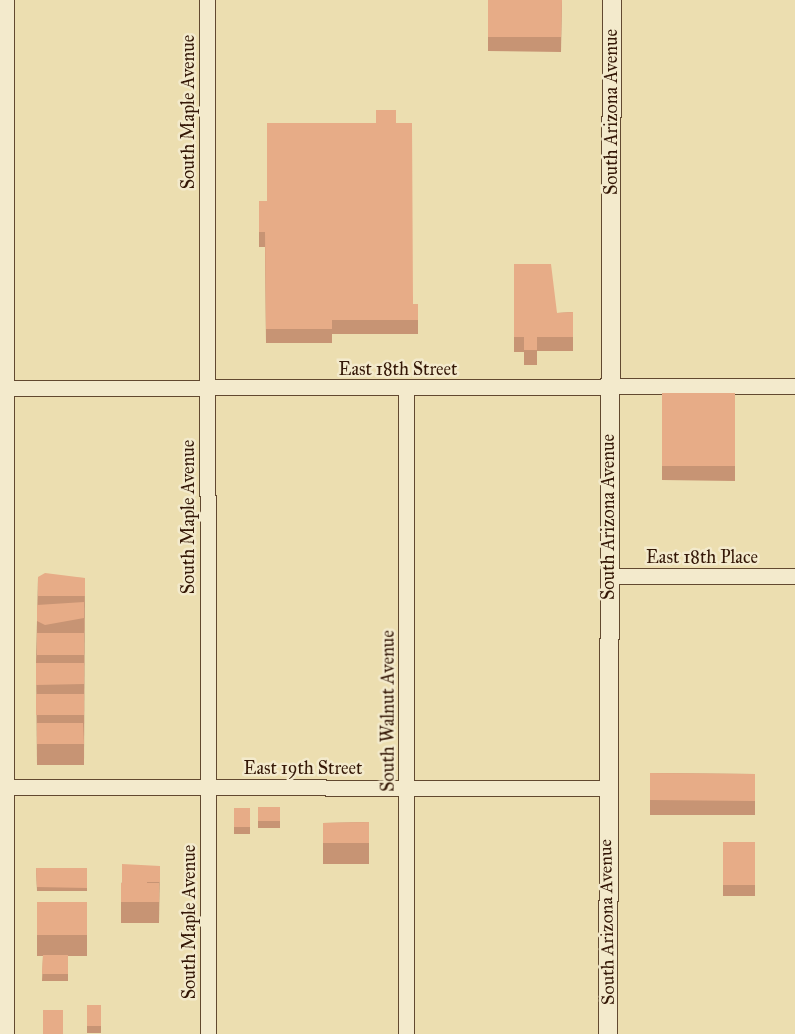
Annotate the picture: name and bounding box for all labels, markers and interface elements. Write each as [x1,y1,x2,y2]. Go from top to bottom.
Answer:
street label: South Arizona Avenue [600,29,622,195]
street label: South Maple Avenue [177,35,199,189]
street label: East 18th Street [339,358,457,380]
street label: South Arizona Avenue [597,434,619,600]
street label: South Maple Avenue [177,440,199,594]
street label: East 18th Place [646,546,758,568]
street label: South Walnut Avenue [377,630,399,792]
street label: East 19th Street [244,757,362,779]
street label: South Arizona Avenue [595,839,619,1005]
street label: South Maple Avenue [178,845,200,999]

